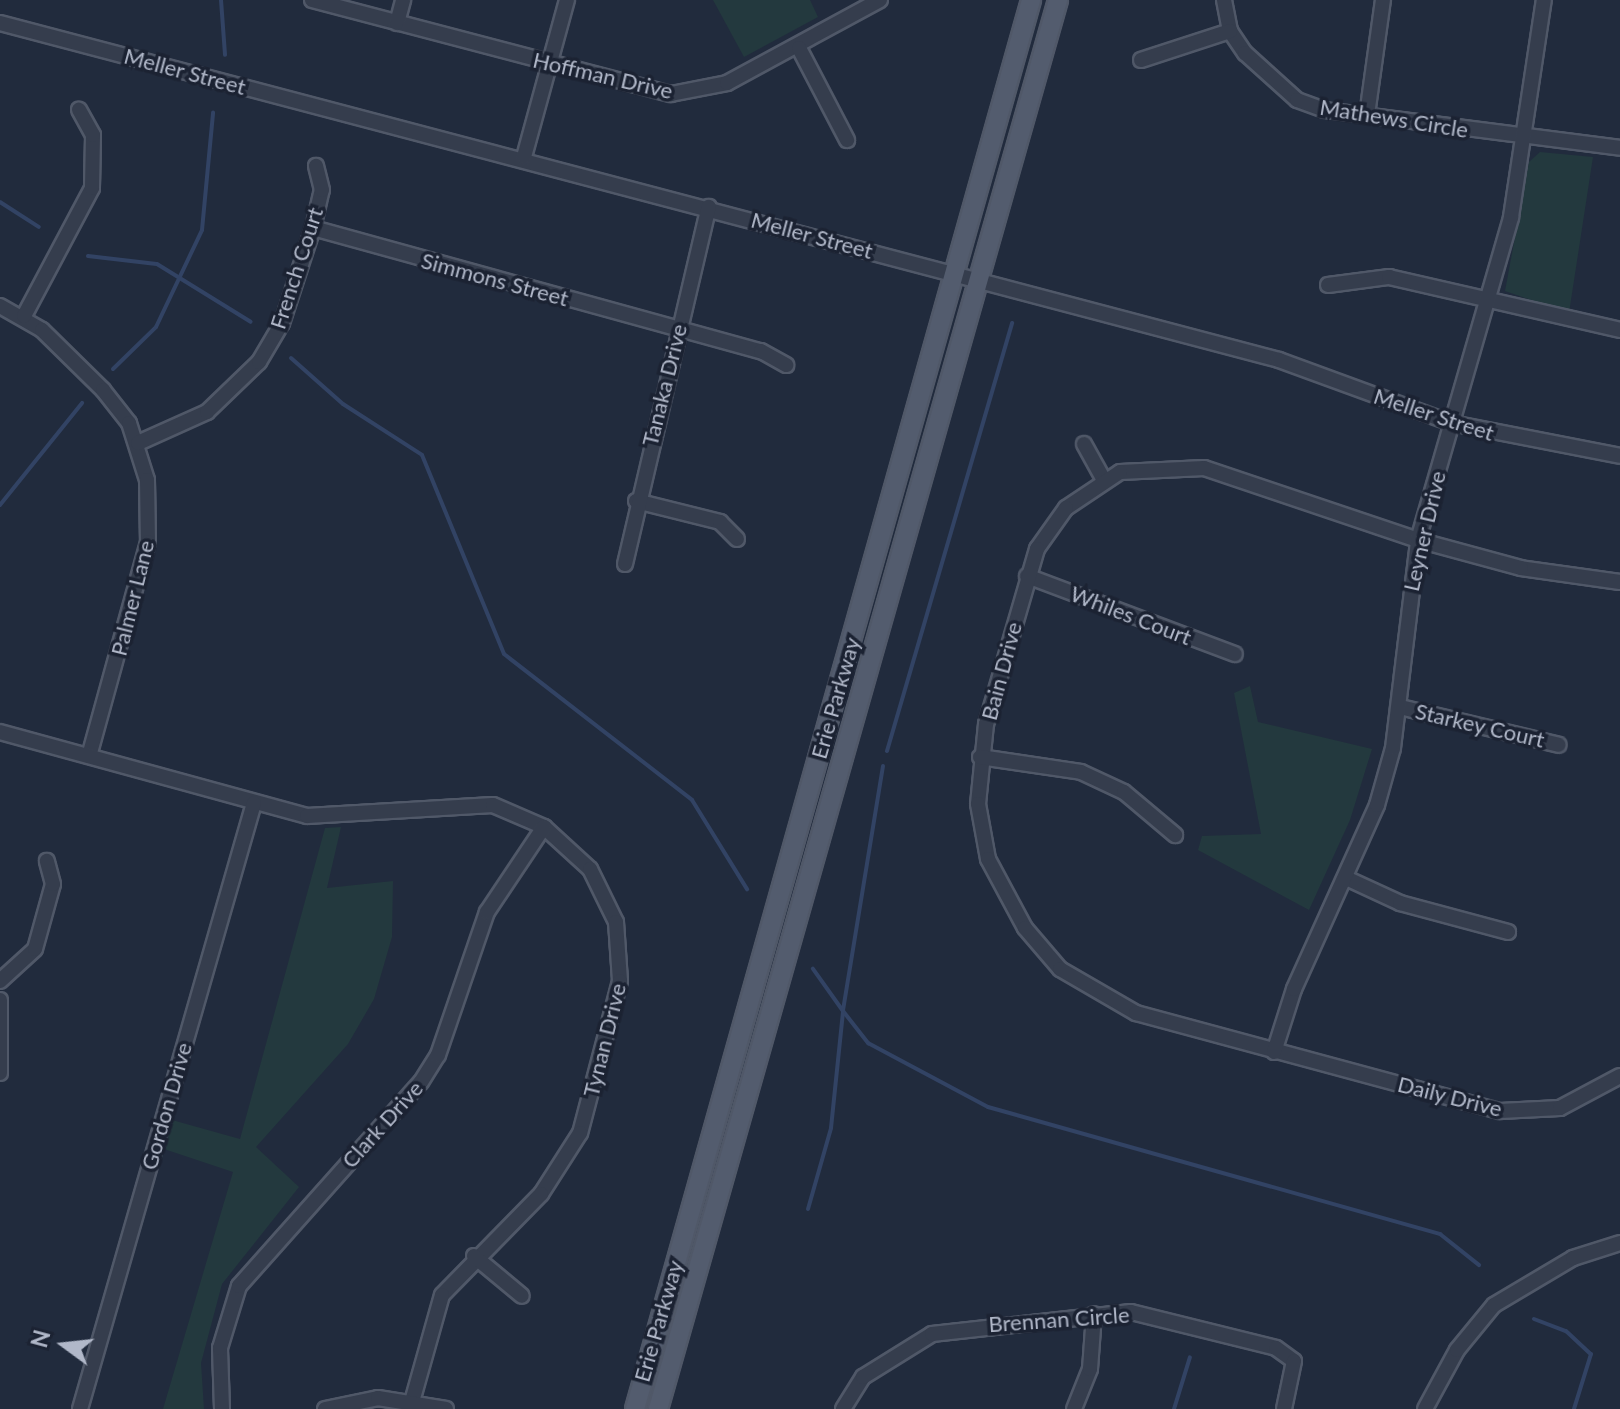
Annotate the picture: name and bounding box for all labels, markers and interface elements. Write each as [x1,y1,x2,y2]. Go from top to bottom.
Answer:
street label: Meller Street [121,42,249,100]
street label: Hoffman Drive [531,46,675,104]
street label: Mathews Circle [1318,93,1470,143]
street label: French Court [264,204,328,332]
street label: Meller Street [748,206,876,264]
street label: Simmons Street [419,247,571,311]
street label: Tanaka Drive [636,321,692,449]
street label: Meller Street [1370,382,1498,446]
street label: Leyner Drive [1397,468,1451,594]
street label: Palmer Lane [105,537,159,659]
street label: Whiles Court [1067,580,1195,650]
street label: Bain Drive [975,619,1027,723]
street label: Erie Parkway [805,634,865,762]
street label: Starkey Court [1413,697,1547,753]
street label: Tynan Drive [577,981,631,1099]
street label: Gordon Drive [135,1039,197,1173]
street label: Daily Drive [1395,1070,1505,1122]
street label: Clark Drive [336,1075,428,1173]
street label: Erie Parkway [628,1257,688,1385]
street label: Brennan Circle [988,1301,1130,1337]
north arrow [24,1305,104,1385]
text: N [25,1327,56,1350]

